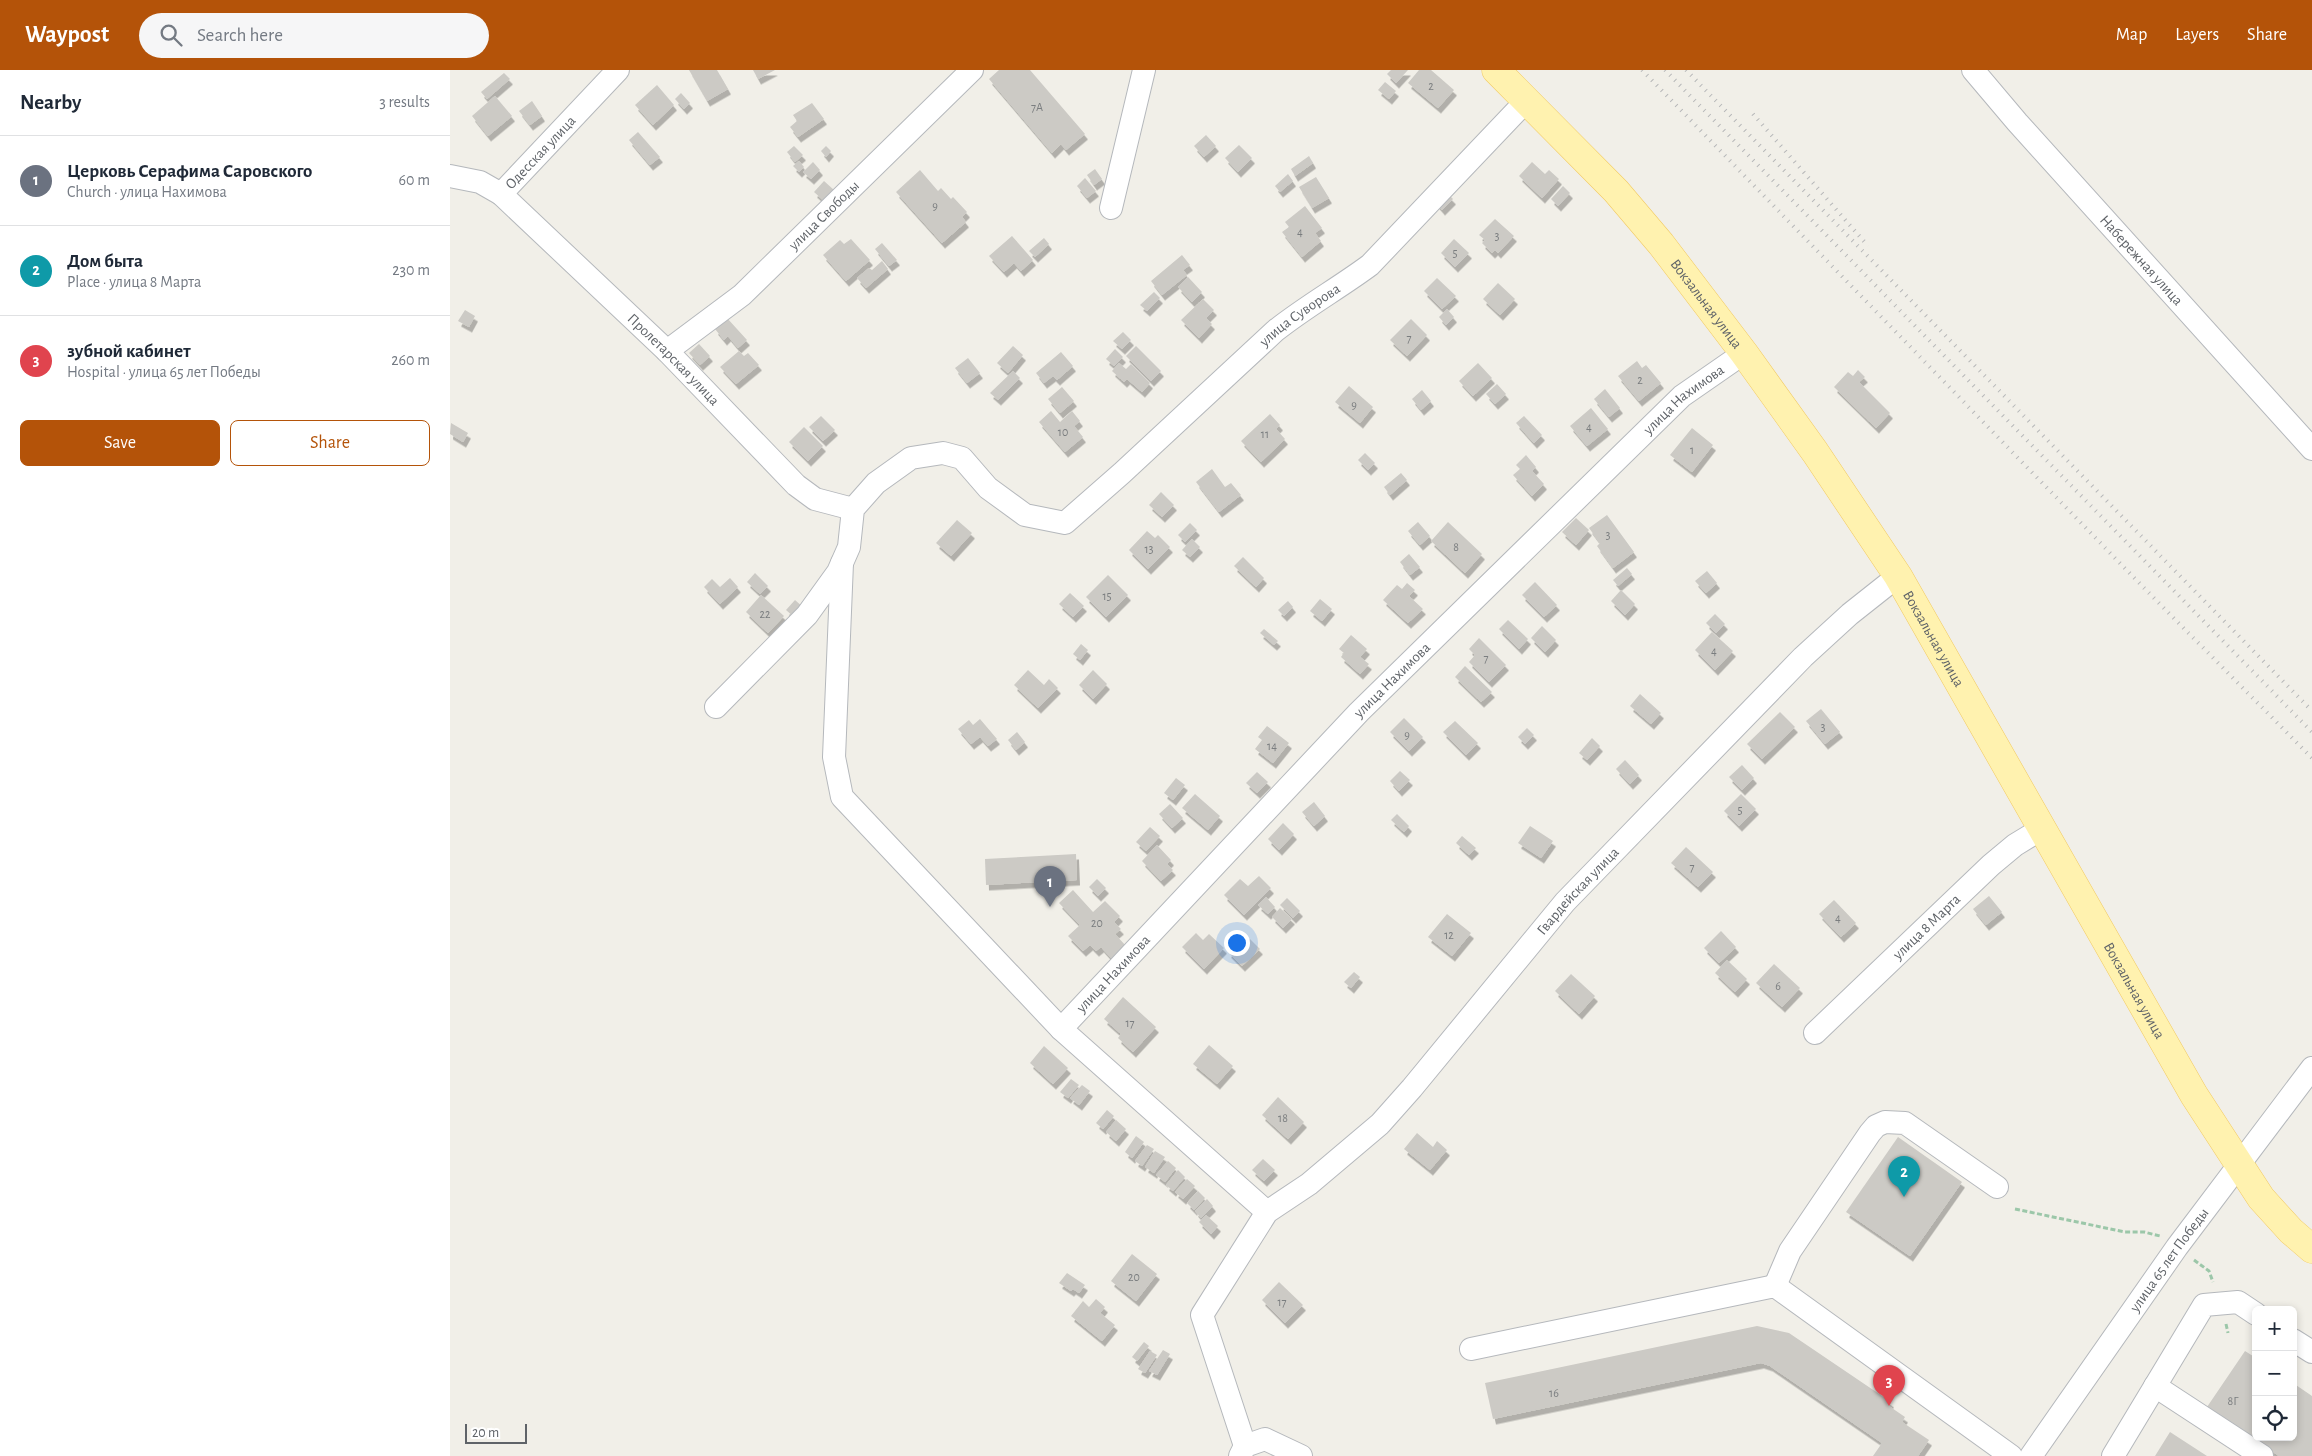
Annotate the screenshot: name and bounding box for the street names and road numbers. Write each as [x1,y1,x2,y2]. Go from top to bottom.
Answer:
street label: Одесская улица [503,113,579,192]
street label: улица Свободы [785,178,862,254]
street label: Набережная улица [2097,212,2186,308]
street label: Вокзальная улица [1667,256,1745,352]
street label: улица Суворова [1256,281,1343,350]
street label: Пролетарская улица [624,311,722,409]
street label: улица Нахимова [1640,362,1727,438]
street label: Вокзальная улица [1900,588,1967,690]
street label: улица Нахимова [1350,640,1433,721]
street label: Гвардейская улица [1534,844,1622,938]
street label: улица 8 Марта [1890,892,1963,963]
street label: улица Нахимова [1073,932,1153,1016]
street label: Вокзальная улица [2101,940,2167,1041]
street label: улица 65 лет Победы [2127,1205,2212,1315]

